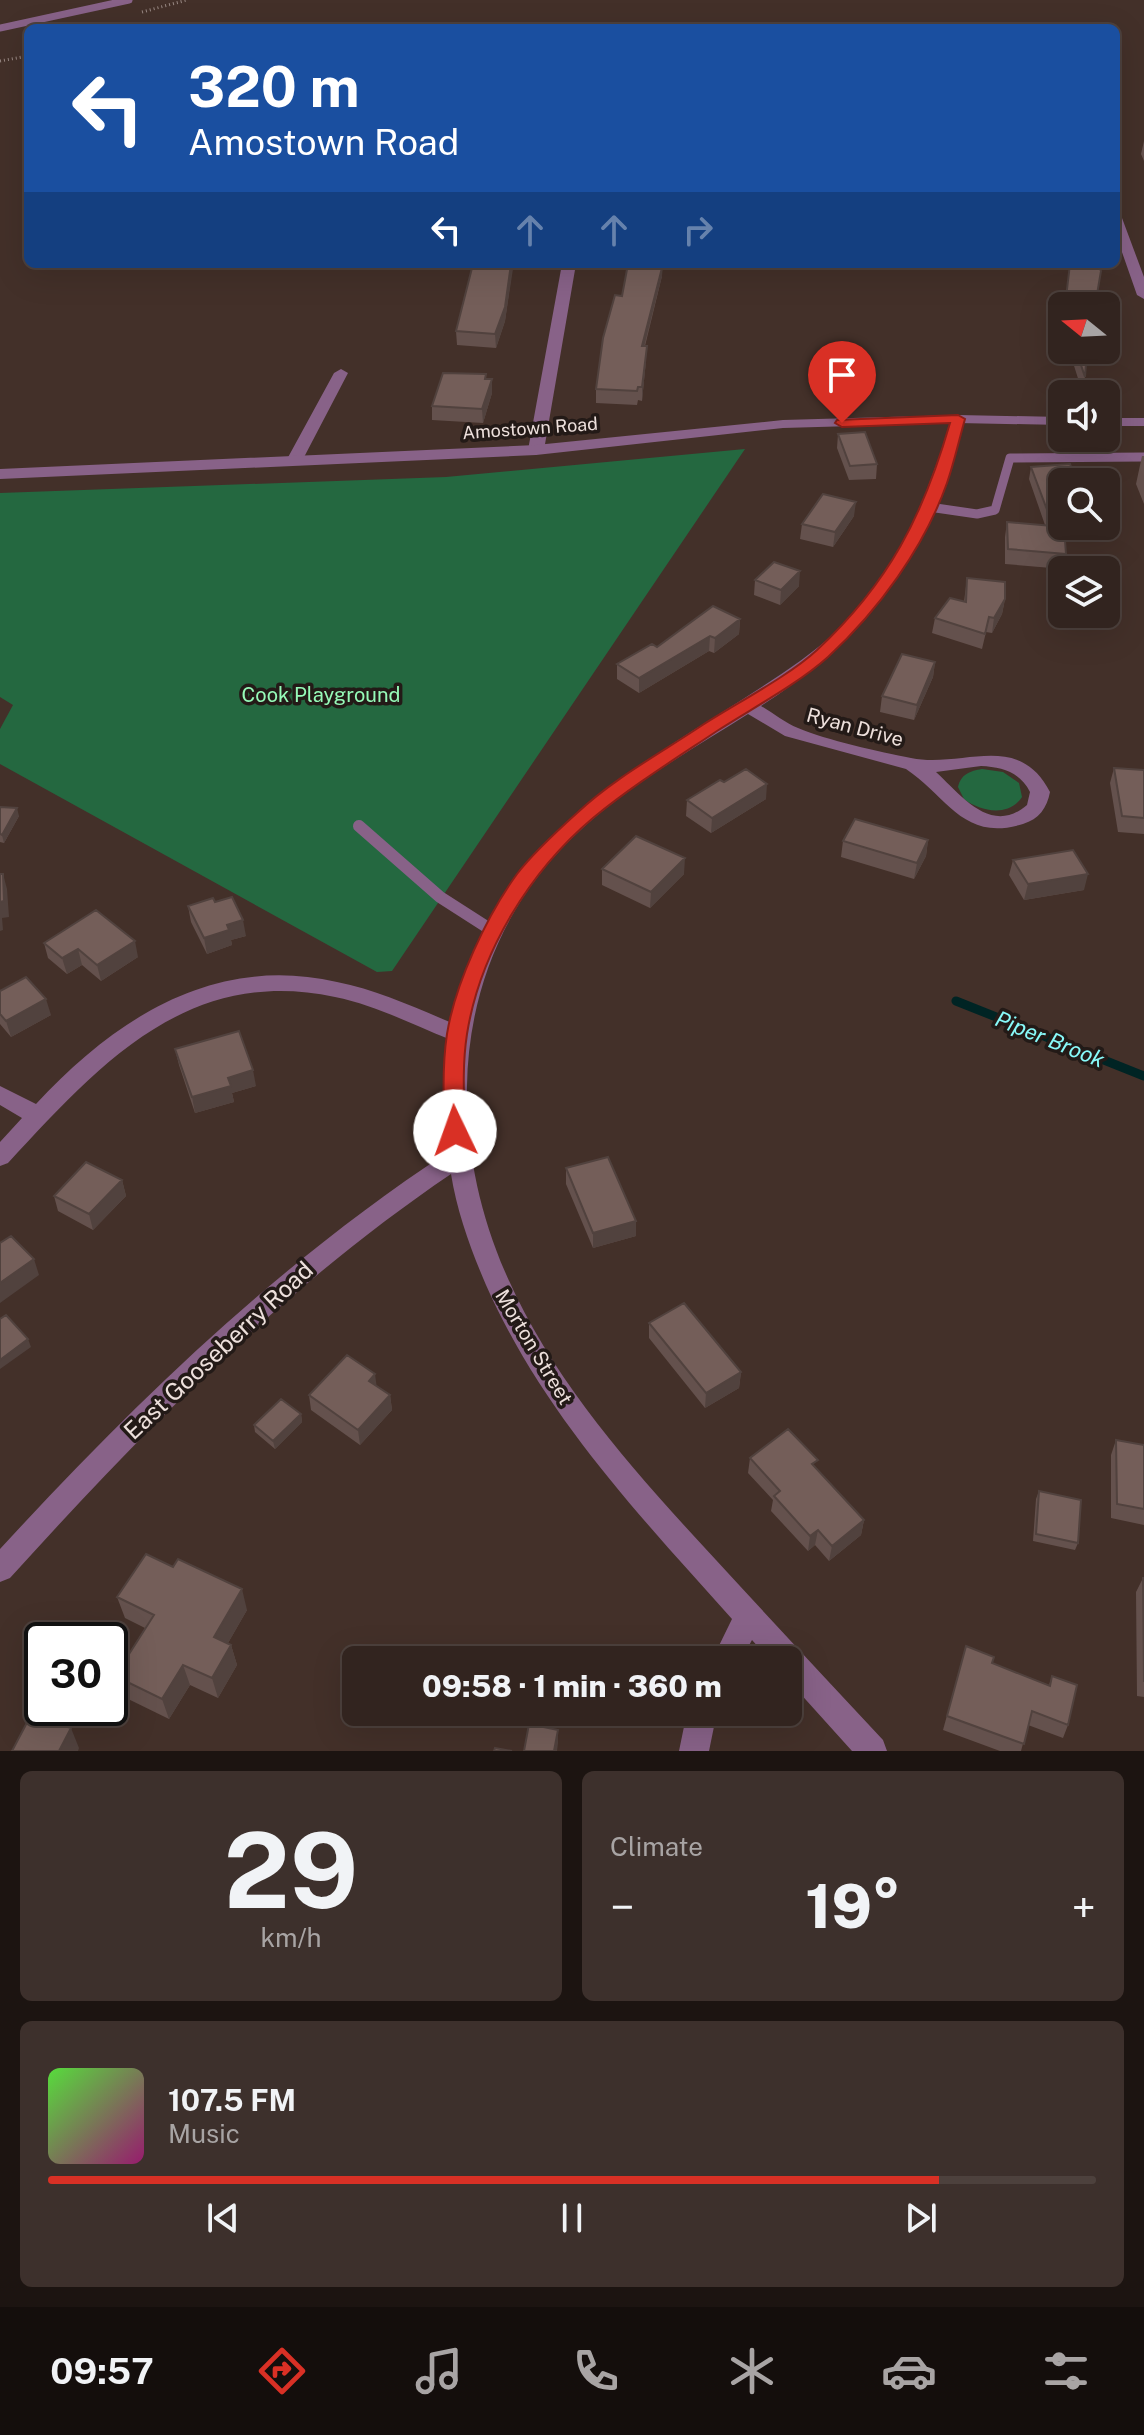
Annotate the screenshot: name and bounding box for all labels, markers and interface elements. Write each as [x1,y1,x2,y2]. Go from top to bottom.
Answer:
text: 320 m [188,54,360,120]
icon: left [56,56,160,160]
text: Amostown Road [188,121,459,163]
icon: left [424,208,468,252]
icon: ahead [508,208,552,252]
icon: ahead [592,208,636,252]
icon: right [676,208,720,252]
north arrow [1048,292,1120,364]
map controls [1048,292,1120,628]
pin [808,341,876,423]
icon: arrive [820,353,864,397]
button: sound [1048,380,1120,452]
street label: Amostown Road [462,413,598,443]
button: search [1048,468,1120,540]
button: layers [1048,556,1120,628]
park label: Cook Playground [242,683,400,707]
street label: Ryan Drive [804,703,906,751]
water label: Piper Brook [992,1005,1108,1073]
position arrow [413,1089,497,1173]
street label: East Gooseberry Road [118,1255,318,1445]
street label: Morton Street [490,1285,578,1409]
speed limit sign: 30 [24,1622,128,1726]
text: 09:58 · 1 min · 360 m [422,1668,722,1704]
text: 29 [224,1809,358,1931]
text: Climate [610,1831,703,1862]
text: 19° [805,1871,901,1942]
text: − [610,1881,634,1933]
text: + [1072,1881,1096,1933]
text: km/h [260,1922,322,1953]
text: 107.5 FM [168,2082,296,2118]
text: Music [168,2118,240,2149]
icon: previous [201,2196,245,2240]
icon: pause [550,2196,594,2240]
icon: next [899,2196,943,2240]
icon: directions [254,2343,310,2399]
icon: music [411,2343,467,2399]
icon: phone [568,2343,624,2399]
icon: climate [724,2343,780,2399]
icon: car [881,2343,937,2399]
icon: filters [1038,2343,1094,2399]
text: 09:57 [50,2350,154,2392]

